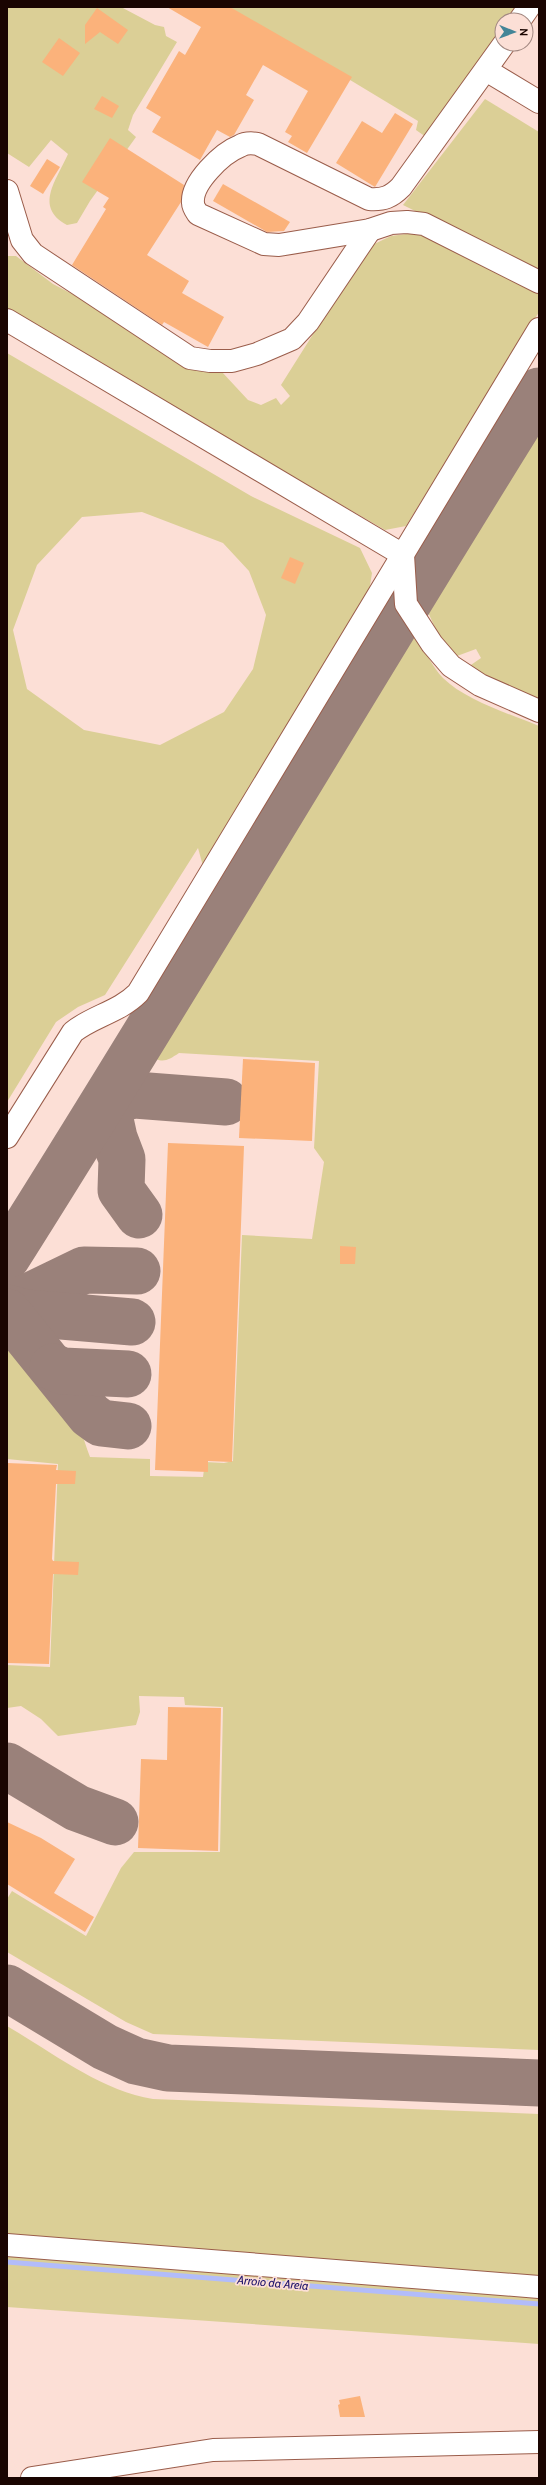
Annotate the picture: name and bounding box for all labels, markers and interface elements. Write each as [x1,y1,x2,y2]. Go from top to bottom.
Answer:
north arrow [494,12,534,52]
text: N [517,28,531,36]
water label: Arroio da Areia [236,2272,309,2293]

